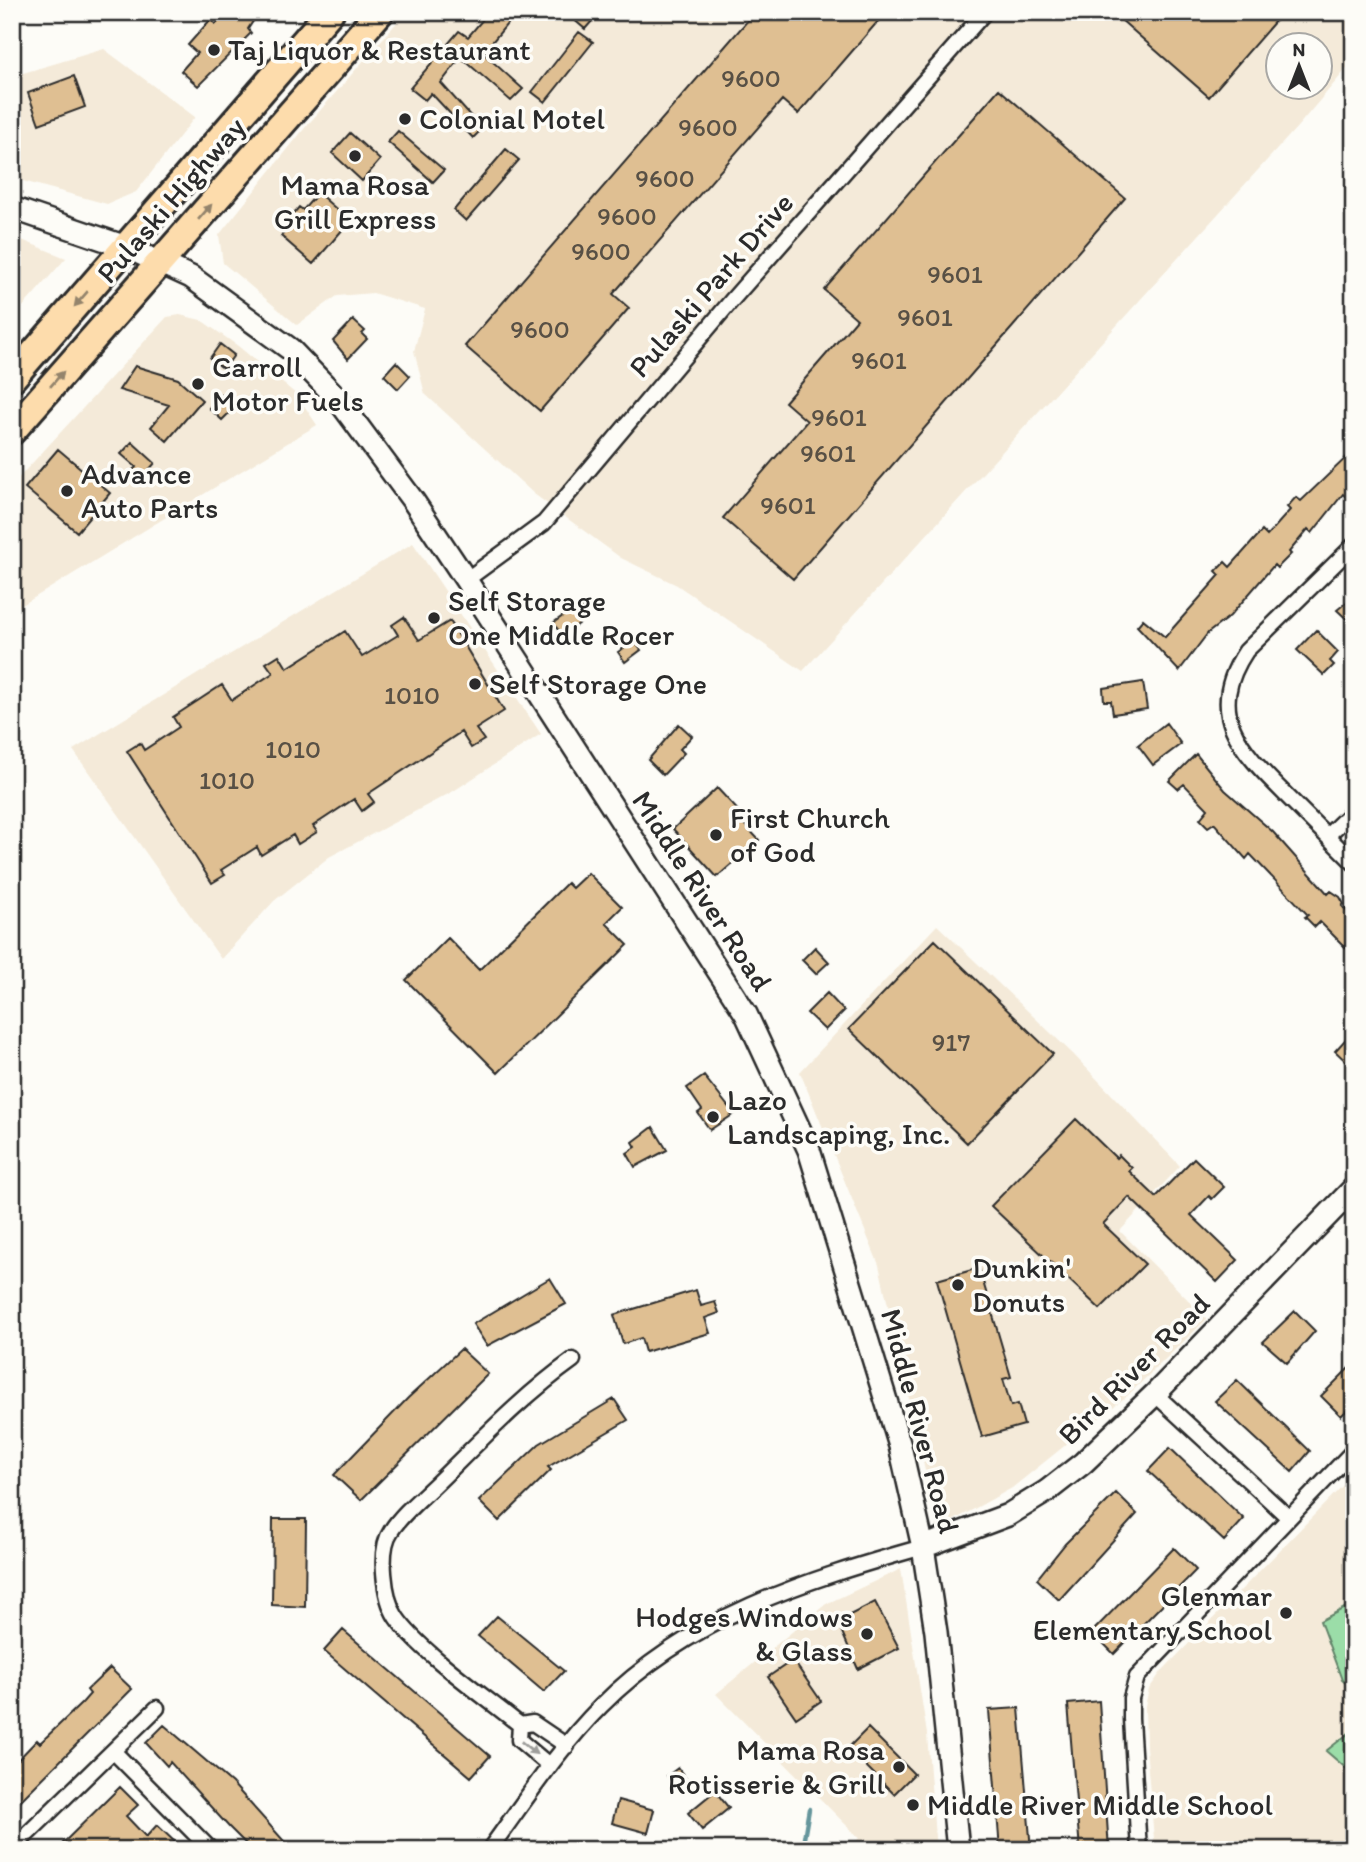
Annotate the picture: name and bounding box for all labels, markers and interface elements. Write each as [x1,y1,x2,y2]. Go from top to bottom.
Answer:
place label: Taj Liquor & Restaurant [228,31,531,68]
north arrow [1264,32,1334,102]
text: N [1293,38,1305,61]
marker: Taj Liquor & Restaurant [206,42,222,58]
house number: 9600 [721,62,781,94]
place label: Colonial Motel [419,100,605,137]
street label: Pulaski Highway [88,109,253,291]
marker: Colonial Motel [397,111,413,127]
house number: 9600 [678,111,738,143]
marker: Mama Rosa Grill Express [347,148,363,164]
house number: 9600 [635,162,695,194]
place label: Mama Rosa Grill Express [274,166,436,237]
street label: Pulaski Park Drive [620,185,801,385]
house number: 9600 [597,200,657,232]
one-way arrow [197,203,212,220]
house number: 9600 [571,235,631,267]
house number: 9601 [927,258,983,290]
one-way arrow [73,290,89,308]
house number: 9601 [897,301,953,333]
house number: 9600 [510,313,570,345]
house number: 9601 [851,344,907,376]
place label: Carroll Motor Fuels [212,348,364,419]
one-way arrow [49,371,64,388]
marker: Carroll Motor Fuels [190,376,206,392]
house number: 9601 [811,401,867,433]
house number: 9601 [800,437,856,469]
place label: Advance Auto Parts [81,455,218,526]
marker: Advance Auto Parts [59,483,75,499]
house number: 9601 [760,489,816,521]
place label: Self Storage One Middle Rocer [448,582,674,653]
marker: Self Storage One Middle Rocer [426,610,442,626]
place label: Self Storage One [489,665,707,702]
marker: Self Storage One [467,676,483,692]
house number: 1010 [384,679,440,711]
house number: 1010 [265,733,321,765]
house number: 1010 [199,764,255,796]
street label: Middle River Road [624,784,781,998]
place label: First Church of God [730,799,890,870]
marker: First Church of God [708,827,724,843]
house number: 917 [932,1026,970,1058]
place label: Lazo Landscaping, Inc. [727,1081,950,1152]
marker: Lazo Landscaping, Inc. [705,1109,721,1125]
place label: Dunkin' Donuts [972,1249,1071,1320]
marker: Dunkin' Donuts [950,1277,966,1293]
street label: Bird River Road [1050,1285,1217,1452]
street label: Middle River Road [873,1304,968,1537]
place label: Glenmar Elementary School [1033,1577,1272,1648]
place label: Hodges Windows & Glass [635,1598,853,1669]
marker: Glenmar Elementary School [1278,1605,1294,1621]
marker: Hodges Windows & Glass [859,1626,875,1642]
place label: Mama Rosa Rotisserie & Grill [668,1731,886,1802]
one-way arrow [520,1740,537,1755]
marker: Mama Rosa Rotisserie & Grill [891,1759,907,1775]
place label: Middle River Middle School [927,1786,1273,1823]
marker: Middle River Middle School [905,1797,921,1813]

